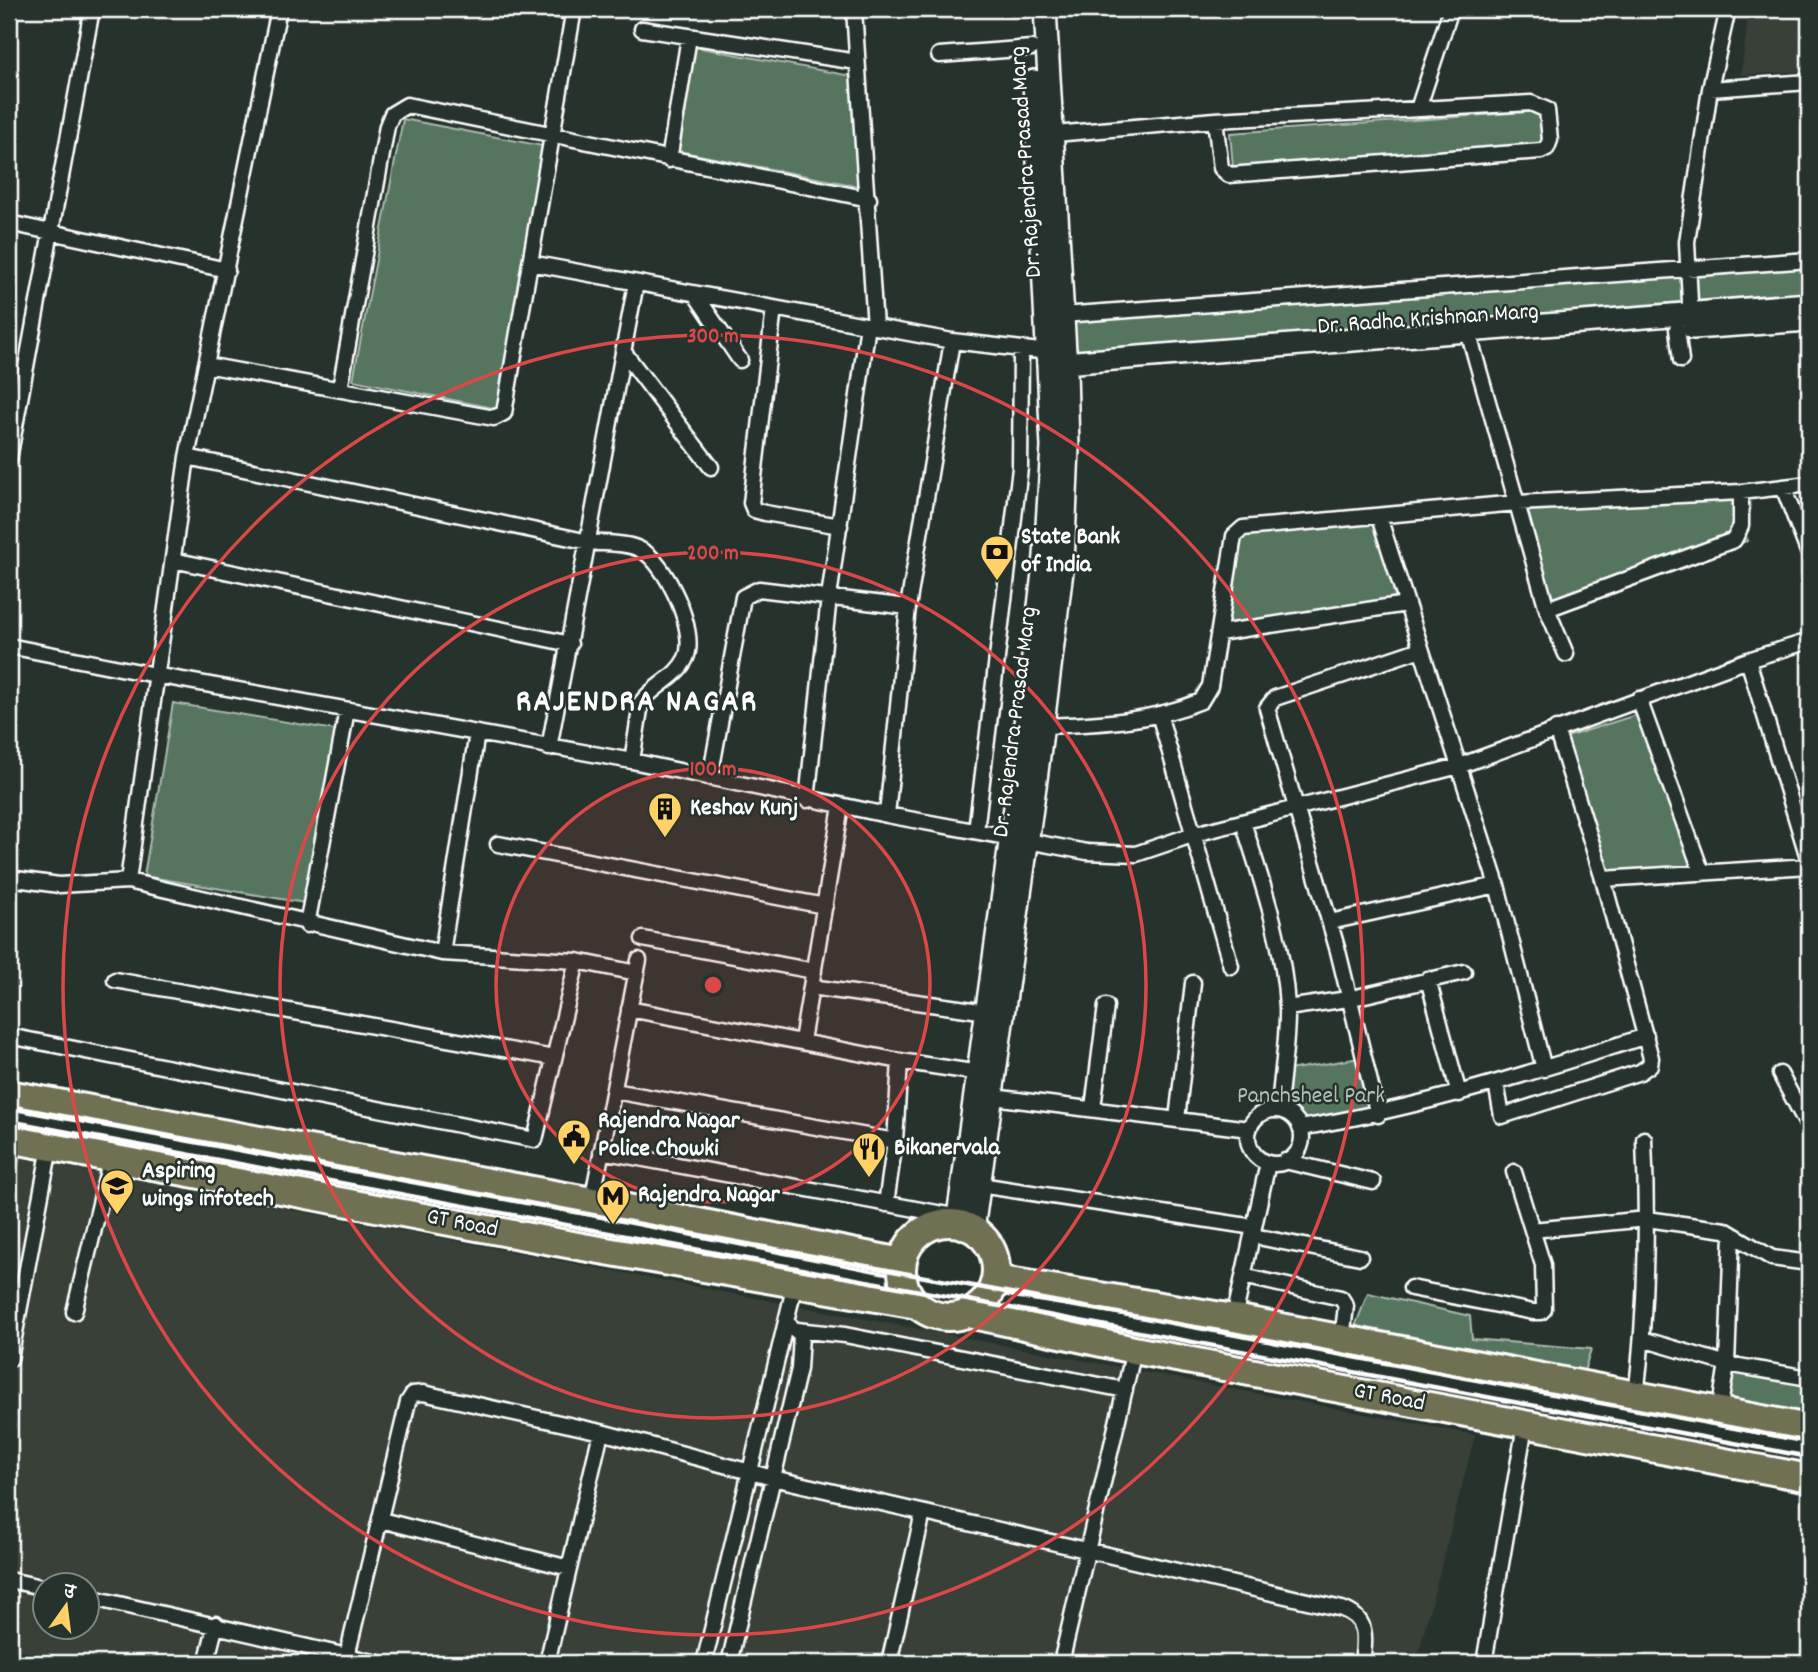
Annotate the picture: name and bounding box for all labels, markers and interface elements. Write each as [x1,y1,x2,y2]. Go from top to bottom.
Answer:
street label: Dr. Rajendra Prasad Marg [1002,45,1052,279]
street label: Dr. Radha Krishnan Marg [1316,295,1540,345]
text: 300 m [687,323,739,353]
place label: State Bank of India [1021,521,1120,583]
bank icon: State Bank of India [978,533,1016,582]
text: 200 m [687,540,739,570]
street label: Dr. Rajendra Prasad Marg [985,605,1047,839]
district label: RAJENDRA NAGAR [516,681,758,727]
text: 100 m [690,756,736,786]
building icon: Keshav Kunj [646,790,684,839]
place label: Keshav Kunj [690,792,798,826]
centre of rings [701,973,725,997]
park label: Panchsheel Park [1237,1080,1385,1114]
place label: Rajendra Nagar Police Chowki [598,1105,741,1167]
public building icon: Rajendra Nagar Police Chowki [555,1117,593,1166]
restaurant icon: Bikanervala [850,1130,888,1179]
place label: Bikanervala [894,1132,1000,1166]
place label: Aspiring wings infotech [142,1155,274,1217]
school or university icon: Aspiring wings infotech [98,1167,136,1216]
metro station icon: Rajendra Nagar [594,1177,632,1226]
place label: Rajendra Nagar [638,1179,781,1213]
street label: GT Road [423,1200,501,1248]
street label: GT Road [1350,1374,1428,1422]
north arrow [32,1570,102,1640]
text: उ [60,1578,79,1608]

